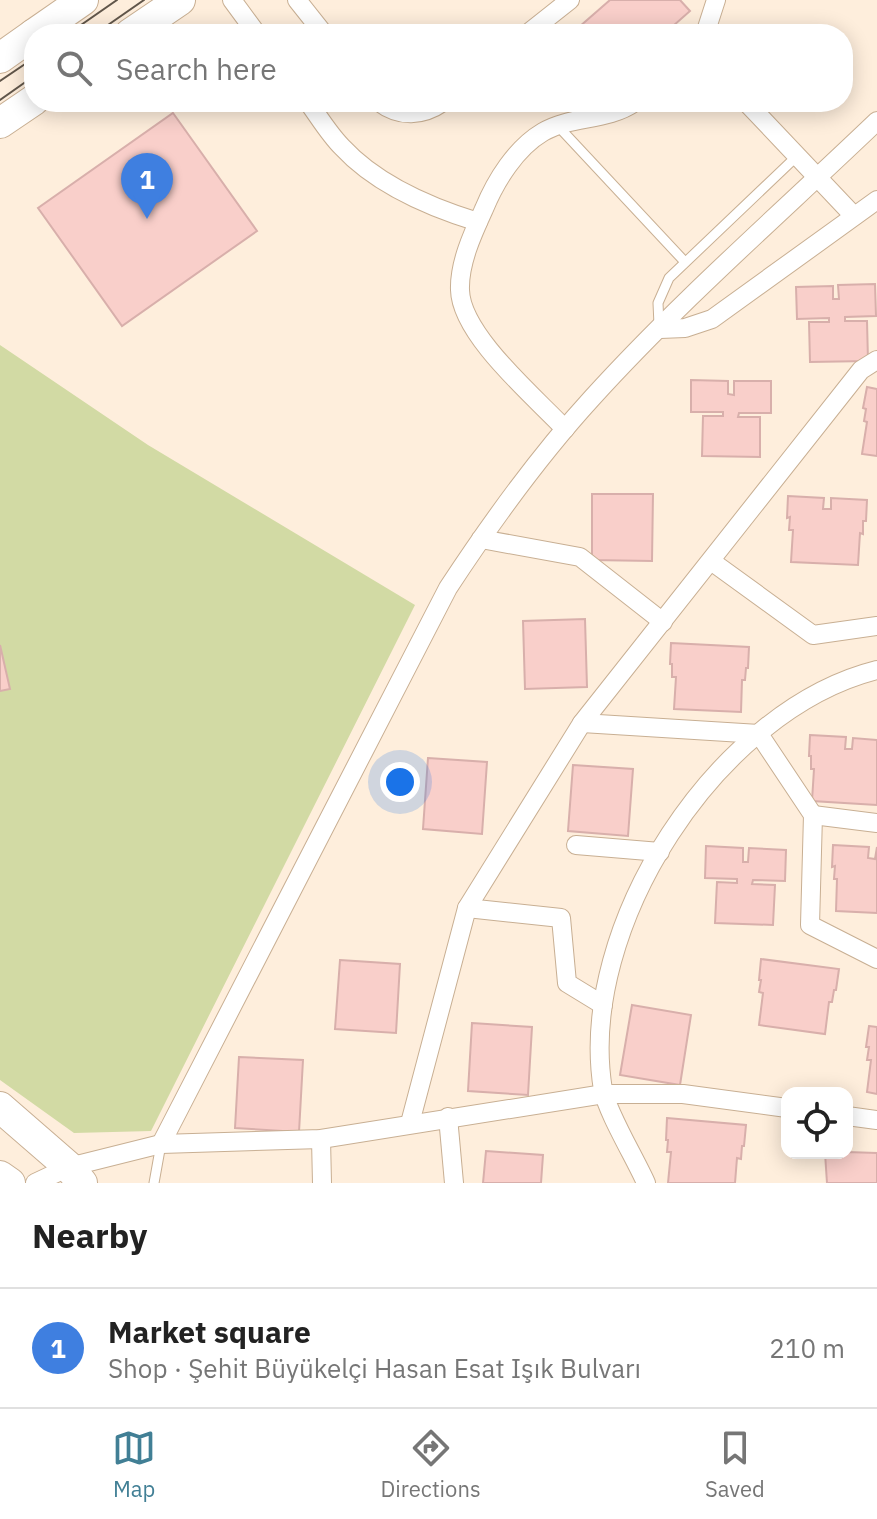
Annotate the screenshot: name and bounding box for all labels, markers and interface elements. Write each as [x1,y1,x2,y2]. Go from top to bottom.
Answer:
search box [24,24,853,112]
icon: search [52,46,96,90]
text: Search here [116,49,277,88]
pin: 1 [121,153,173,219]
your location [380,762,420,802]
map controls [781,1087,853,1159]
button: locate [781,1087,853,1159]
text: Nearby [32,1213,147,1257]
text: Market square [108,1312,311,1351]
text: 1 [50,1331,66,1365]
text: 210 m [769,1331,845,1365]
text: Shop · Şehit Büyükelçi Hasan Esat Işık Bulvarı [108,1351,641,1385]
tab: Map [112,1426,156,1503]
tab: Directions [381,1426,481,1503]
tab: Saved [705,1426,765,1503]

